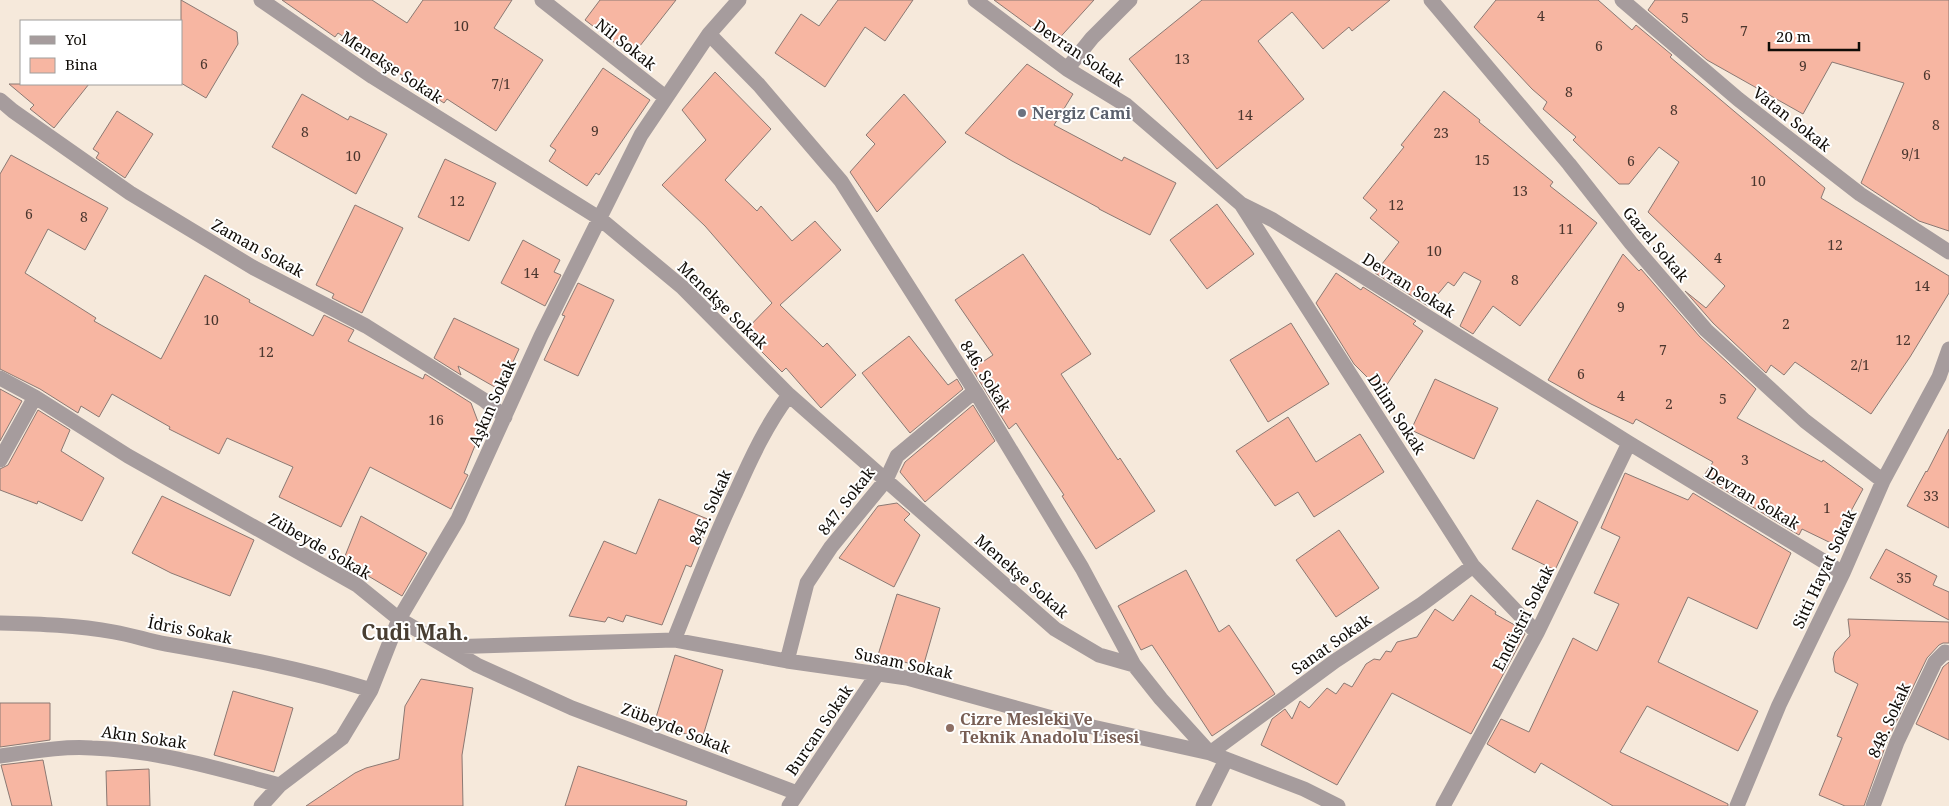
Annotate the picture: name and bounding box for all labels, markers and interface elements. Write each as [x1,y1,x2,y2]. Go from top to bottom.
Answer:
house number: 4 [1537,6,1545,25]
house number: 5 [1681,8,1689,27]
street label: Nil Sokak [591,13,662,75]
street label: Devran Sokak [1029,14,1130,92]
house number: 10 [453,16,469,35]
legend [20,20,182,85]
scale bar [1769,20,1859,52]
house number: 7 [1740,21,1748,40]
street label: Menekşe Sokak [337,26,448,109]
text: 20 m [1776,26,1811,46]
text: Yol [64,29,87,49]
house number: 6 [1595,36,1603,55]
house number: 13 [1174,49,1190,68]
text: Bina [65,54,98,74]
house number: 6 [200,54,208,73]
house number: 9 [1799,56,1807,75]
house number: 6 [1923,65,1931,84]
house number: 7/1 [491,74,511,93]
house number: 8 [1565,82,1573,101]
street label: Vatan Sokak [1748,82,1836,157]
house number: 8 [1670,100,1678,119]
place label: Nergiz Cami [1032,102,1131,124]
house number: 14 [1237,105,1253,124]
marker: Nergiz Cami [1016,107,1028,119]
house number: 8 [1932,115,1940,134]
house number: 9 [591,121,599,140]
house number: 8 [301,122,309,141]
house number: 23 [1433,123,1449,142]
house number: 9/1 [1901,144,1921,163]
house number: 10 [345,146,361,165]
house number: 15 [1474,150,1490,169]
house number: 6 [1627,151,1635,170]
house number: 10 [1750,171,1766,190]
house number: 13 [1512,181,1528,200]
house number: 12 [449,191,465,210]
house number: 12 [1388,195,1404,214]
street label: Gazel Sokak [1618,202,1694,287]
house number: 6 [25,204,33,223]
house number: 8 [80,207,88,226]
street label: Zaman Sokak [208,213,309,283]
house number: 11 [1558,219,1574,238]
house number: 12 [1827,235,1843,254]
house number: 10 [1426,241,1442,260]
street label: Devran Sokak [1358,248,1460,323]
house number: 4 [1714,248,1722,267]
street label: Menekşe Sokak [673,256,773,354]
house number: 14 [523,263,539,282]
house number: 8 [1511,270,1519,289]
house number: 14 [1914,276,1930,295]
house number: 9 [1617,297,1625,316]
house number: 10 [203,310,219,329]
house number: 2 [1782,314,1790,333]
house number: 12 [1895,330,1911,349]
street label: 846. Sokak [955,336,1017,417]
house number: 7 [1659,340,1667,359]
house number: 12 [258,342,274,361]
street label: Aşkın Sokak [463,355,521,450]
house number: 2/1 [1850,355,1870,374]
house number: 6 [1577,364,1585,383]
street label: Dilim Sokak [1363,370,1432,459]
house number: 4 [1617,386,1625,405]
house number: 5 [1719,389,1727,408]
house number: 2 [1665,394,1673,413]
house number: 16 [428,410,444,429]
house number: 3 [1741,450,1749,469]
street label: Devran Sokak [1702,461,1805,535]
street label: 847. Sokak [813,462,880,540]
street label: 845. Sokak [684,465,737,548]
house number: 33 [1923,486,1939,505]
house number: 1 [1823,498,1831,517]
street label: Sitti Hayat Sokak [1787,505,1862,632]
street label: Zübeyde Sokak [265,508,376,585]
street label: Menekşe Sokak [970,529,1074,623]
street label: Endüstri Sokak [1487,561,1559,674]
house number: 35 [1896,568,1912,587]
street label: Sanat Sokak [1287,608,1376,680]
street label: İdris Sokak [146,611,235,649]
district label: Cudi Mah. [361,618,469,646]
street label: Susam Sokak [853,642,956,684]
street label: 848. Sokak [1863,678,1916,761]
street label: Burcan Sokak [780,680,858,780]
street label: Zübeyde Sokak [618,697,734,759]
place label: Cizre Mesleki Ve Teknik Anadolu Lisesi [960,708,1139,748]
street label: Akın Sokak [100,720,189,754]
marker: Cizre Mesleki Ve Teknik Anadolu Lisesi [944,722,956,734]

